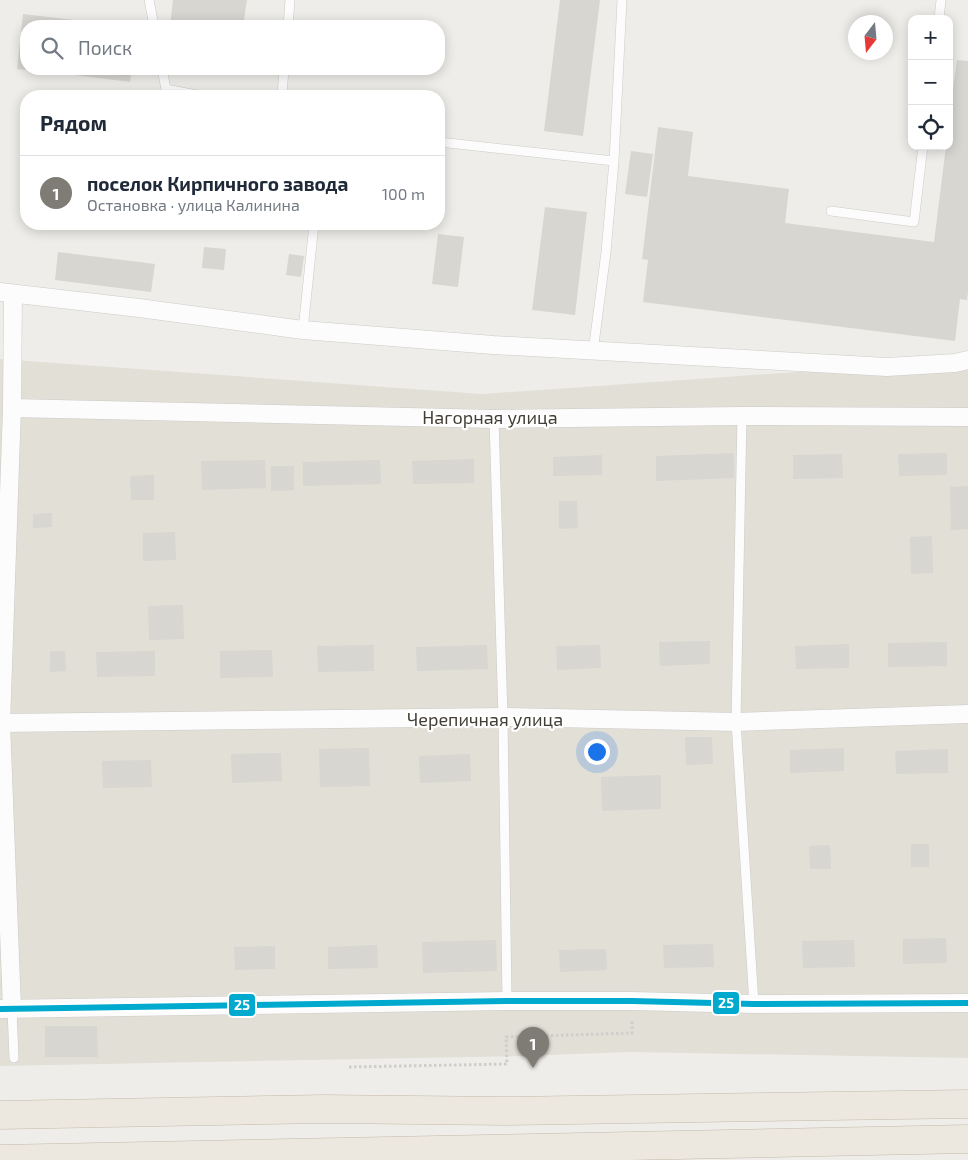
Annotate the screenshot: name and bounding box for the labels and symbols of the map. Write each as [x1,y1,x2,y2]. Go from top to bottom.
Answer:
north arrow [848,15,893,60]
street label: Нагорная улица [422,406,558,428]
street label: Черепичная улица [407,708,563,730]
your location [584,739,610,765]
line badge: 25 [712,991,740,1015]
line badge: 25 [228,993,256,1017]
text: 25 [718,994,734,1011]
text: 25 [234,996,250,1013]
pin: 1 [517,1027,549,1068]

